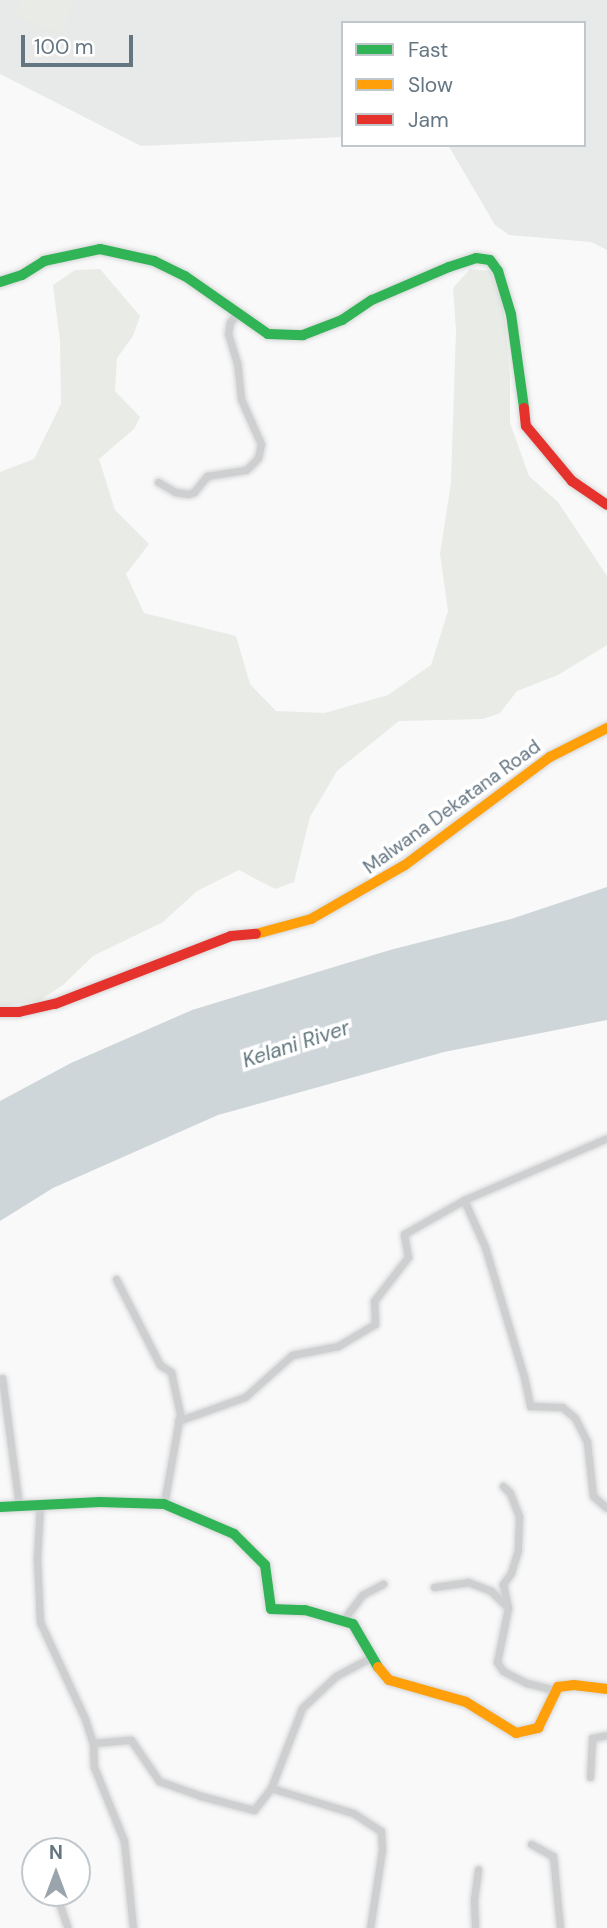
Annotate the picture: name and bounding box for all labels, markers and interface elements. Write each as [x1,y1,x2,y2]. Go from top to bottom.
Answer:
scale bar [24,21,136,65]
legend [341,21,586,147]
text: 100 m [34,33,94,61]
text: Fast [408,36,448,64]
text: Slow [408,71,453,99]
text: Jam [408,106,449,134]
street label: Malwana Dekatana Road [359,735,545,879]
water label: Kelani River [239,1015,353,1073]
north arrow [21,1837,91,1907]
text: N [49,1840,63,1865]

